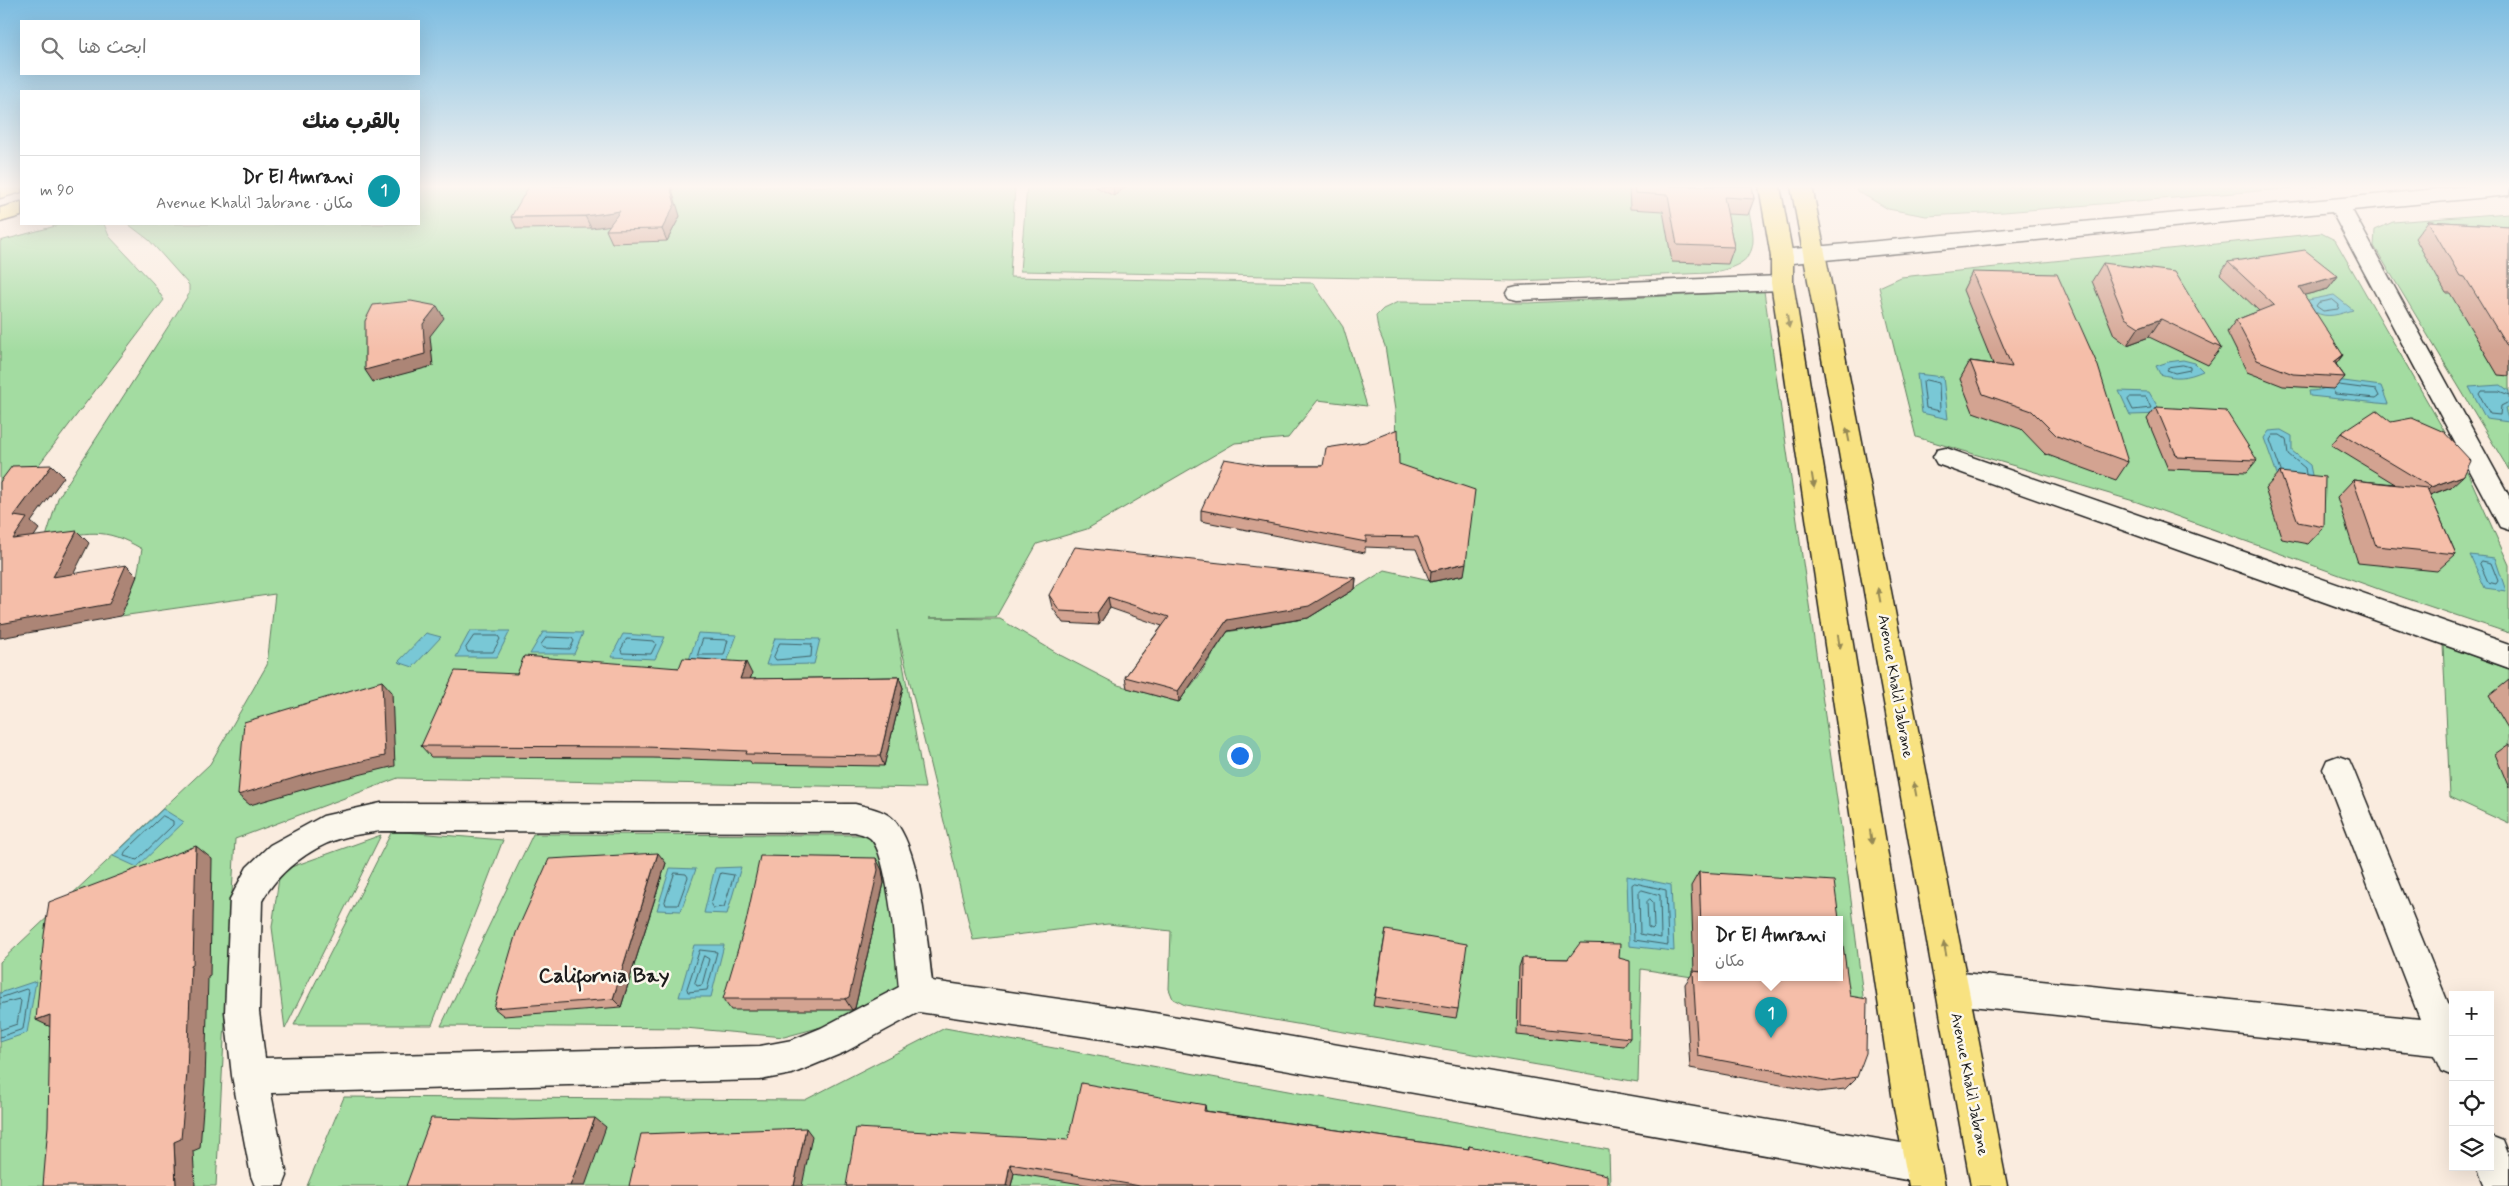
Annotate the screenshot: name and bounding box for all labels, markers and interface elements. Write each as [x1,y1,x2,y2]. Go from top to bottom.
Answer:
search box [20,20,420,75]
icon: search [38,34,66,62]
text: ابحث هنا [78,35,147,60]
text: بالقرب منك [302,108,400,136]
text: Dr El Amrani [242,165,353,190]
text: 90 m [40,180,74,201]
text: 1 [380,180,388,201]
text: مكان · Avenue Khalil Jabrane [156,193,353,214]
one-way arrow [1784,313,1792,329]
one-way arrow [1843,427,1851,443]
one-way arrow [1810,474,1818,490]
one-way arrow [1874,587,1882,603]
street label: Avenue Khalil Jabrane [1873,613,1917,759]
one-way arrow [1836,634,1844,650]
your location [1227,743,1253,769]
one-way arrow [1910,781,1918,797]
one-way arrow [1867,829,1875,845]
popup [1698,916,1843,981]
text: Dr El Amrani [1715,923,1826,948]
one-way arrow [1940,940,1948,956]
text: مكان [1715,951,1745,972]
district label: California Bay [539,962,670,992]
map controls [2449,991,2494,1171]
button: + [2449,991,2494,1036]
pin: 1 [1755,997,1787,1038]
street label: Avenue Khalil Jabrane [1945,1011,1993,1157]
button: − [2449,1036,2494,1081]
button: locate [2449,1081,2494,1126]
button: layers [2449,1126,2494,1171]

